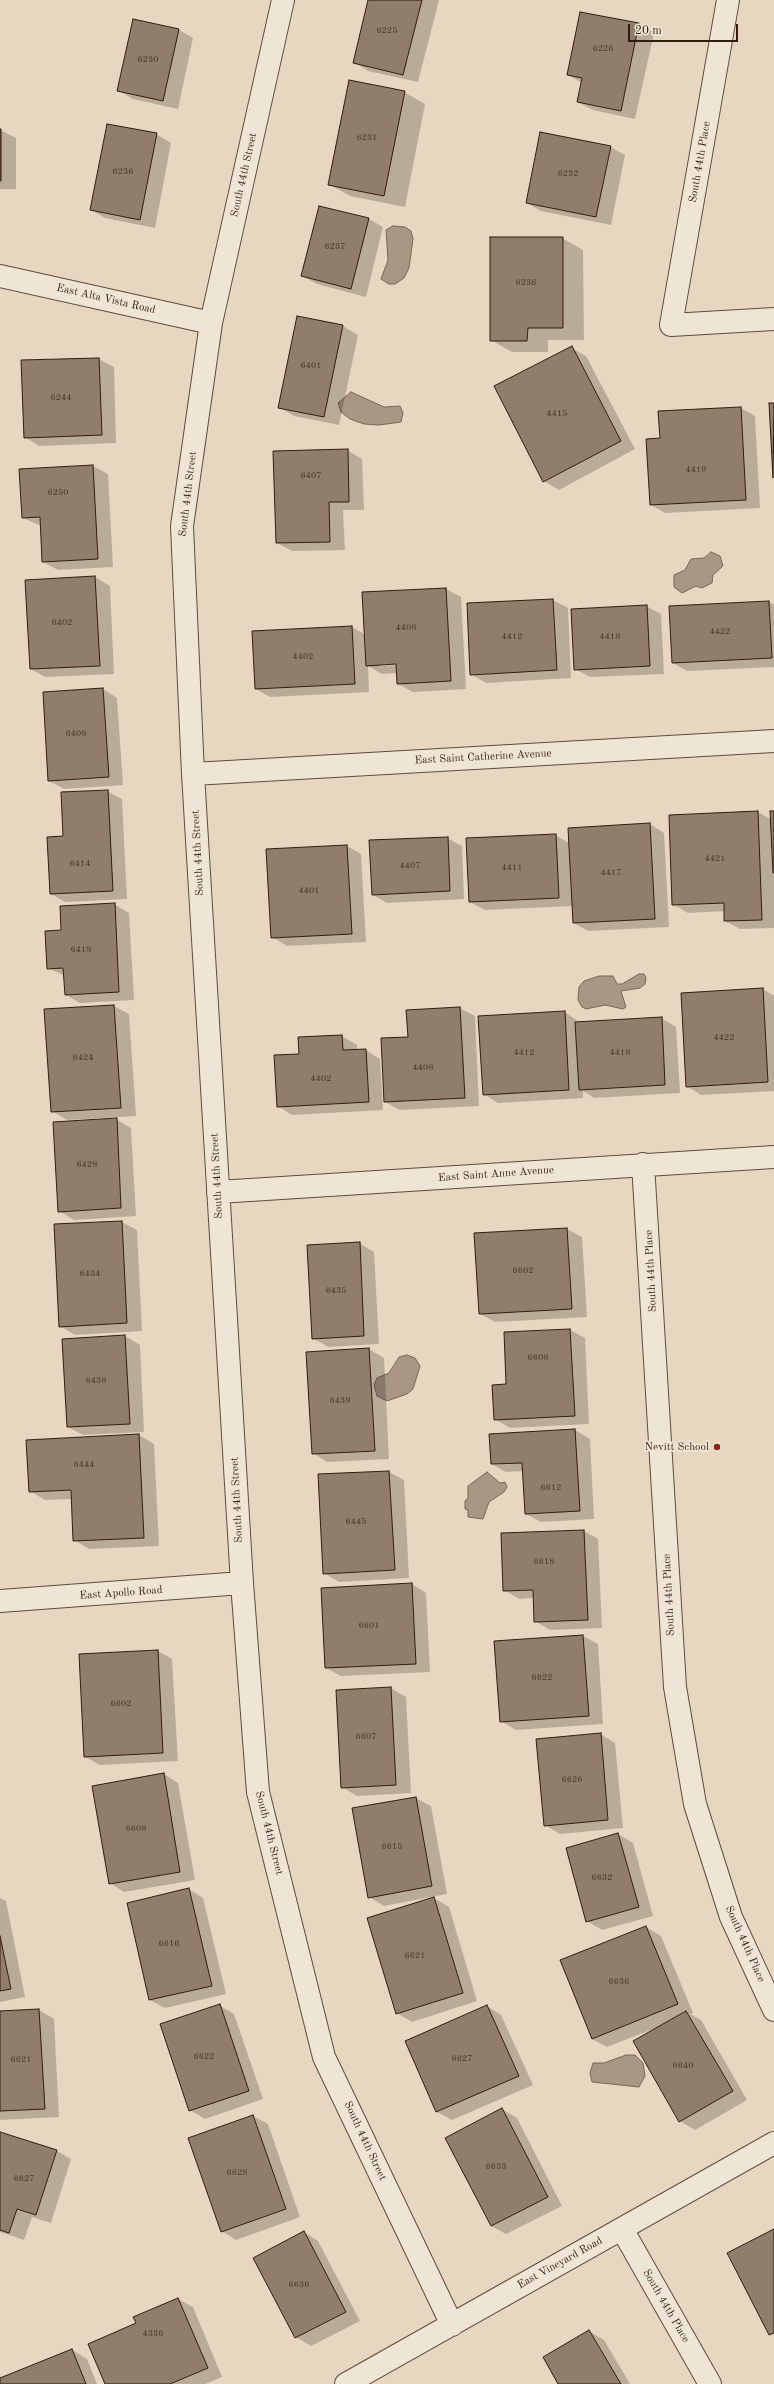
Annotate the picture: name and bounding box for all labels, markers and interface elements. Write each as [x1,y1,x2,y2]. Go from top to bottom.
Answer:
scale bar [630,16,740,42]
text: 20 m [635,25,662,37]
house number: 6225 [377,26,397,36]
house number: 6226 [593,44,613,54]
house number: 6230 [138,55,158,65]
street label: South 44th Place [686,120,714,204]
street label: South 44th Street [228,132,260,218]
house number: 6231 [357,133,377,143]
house number: 6236 [113,167,133,177]
house number: 6232 [558,169,578,179]
house number: 6237 [325,242,345,252]
house number: 6236 [516,278,536,288]
street label: East Alta Vista Road [55,281,157,317]
house number: 6401 [301,361,321,371]
house number: 6244 [51,393,71,403]
house number: 4415 [547,409,567,419]
street label: South 44th Street [176,451,200,537]
house number: 4419 [686,465,706,475]
house number: 6407 [301,471,321,481]
house number: 6250 [48,488,68,498]
house number: 6402 [52,618,72,628]
house number: 4408 [396,623,416,633]
house number: 4422 [710,627,730,637]
house number: 4412 [502,632,522,642]
house number: 4418 [600,632,620,642]
house number: 4402 [293,652,313,662]
house number: 6408 [66,729,86,739]
street label: East Saint Catherine Avenue [414,747,552,767]
street label: South 44th Street [189,810,207,896]
house number: 4421 [705,854,725,864]
house number: 6414 [70,859,90,869]
house number: 4407 [400,861,420,871]
house number: 4411 [502,863,522,873]
house number: 4417 [601,868,621,878]
house number: 4401 [299,886,319,896]
house number: 6418 [71,945,91,955]
house number: 4422 [714,1033,734,1043]
house number: 4412 [514,1048,534,1058]
house number: 4418 [610,1048,630,1058]
house number: 6424 [73,1053,93,1063]
house number: 4408 [413,1063,433,1073]
house number: 4402 [311,1074,331,1084]
street label: South 44th Street [208,1133,226,1219]
house number: 6428 [77,1160,97,1170]
street label: East Saint Anne Avenue [438,1163,554,1185]
street label: South 44th Place [642,1229,660,1313]
house number: 6602 [513,1266,533,1276]
house number: 6434 [80,1269,100,1279]
house number: 6435 [326,1286,346,1296]
house number: 6608 [528,1353,548,1363]
house number: 6438 [86,1376,106,1386]
house number: 6439 [330,1396,350,1406]
place label: Nevitt School [644,1440,709,1454]
marker: Nevitt School [712,1442,722,1452]
street label: South 44th Street [228,1457,246,1543]
house number: 6444 [74,1460,94,1470]
house number: 6612 [541,1483,561,1493]
house number: 6445 [346,1517,366,1527]
street label: South 44th Place [660,1553,678,1637]
house number: 6618 [534,1557,554,1567]
street label: East Apollo Road [79,1584,163,1602]
house number: 6601 [359,1621,379,1631]
house number: 6622 [532,1673,552,1683]
house number: 6602 [111,1699,131,1709]
house number: 6607 [356,1732,376,1742]
house number: 6626 [562,1775,582,1785]
street label: South 44th Street [252,1790,286,1876]
house number: 6608 [126,1824,146,1834]
house number: 6615 [382,1842,402,1852]
house number: 6632 [592,1873,612,1883]
street label: South 44th Place [722,1904,768,1984]
house number: 6616 [159,1939,179,1949]
house number: 6621 [405,1951,425,1961]
house number: 6636 [609,1977,629,1987]
house number: 6622 [194,2052,214,2062]
house number: 6627 [452,2054,472,2064]
house number: 6621 [11,2055,31,2065]
house number: 6640 [673,2061,693,2071]
street label: South 44th Street [341,2099,389,2183]
house number: 6633 [486,2162,506,2172]
house number: 6628 [227,2168,247,2178]
house number: 6627 [14,2174,34,2184]
street label: East Vineyard Road [515,2234,605,2292]
street label: South 44th Place [640,2267,692,2345]
house number: 6636 [289,2280,309,2290]
house number: 4336 [143,2329,163,2339]

